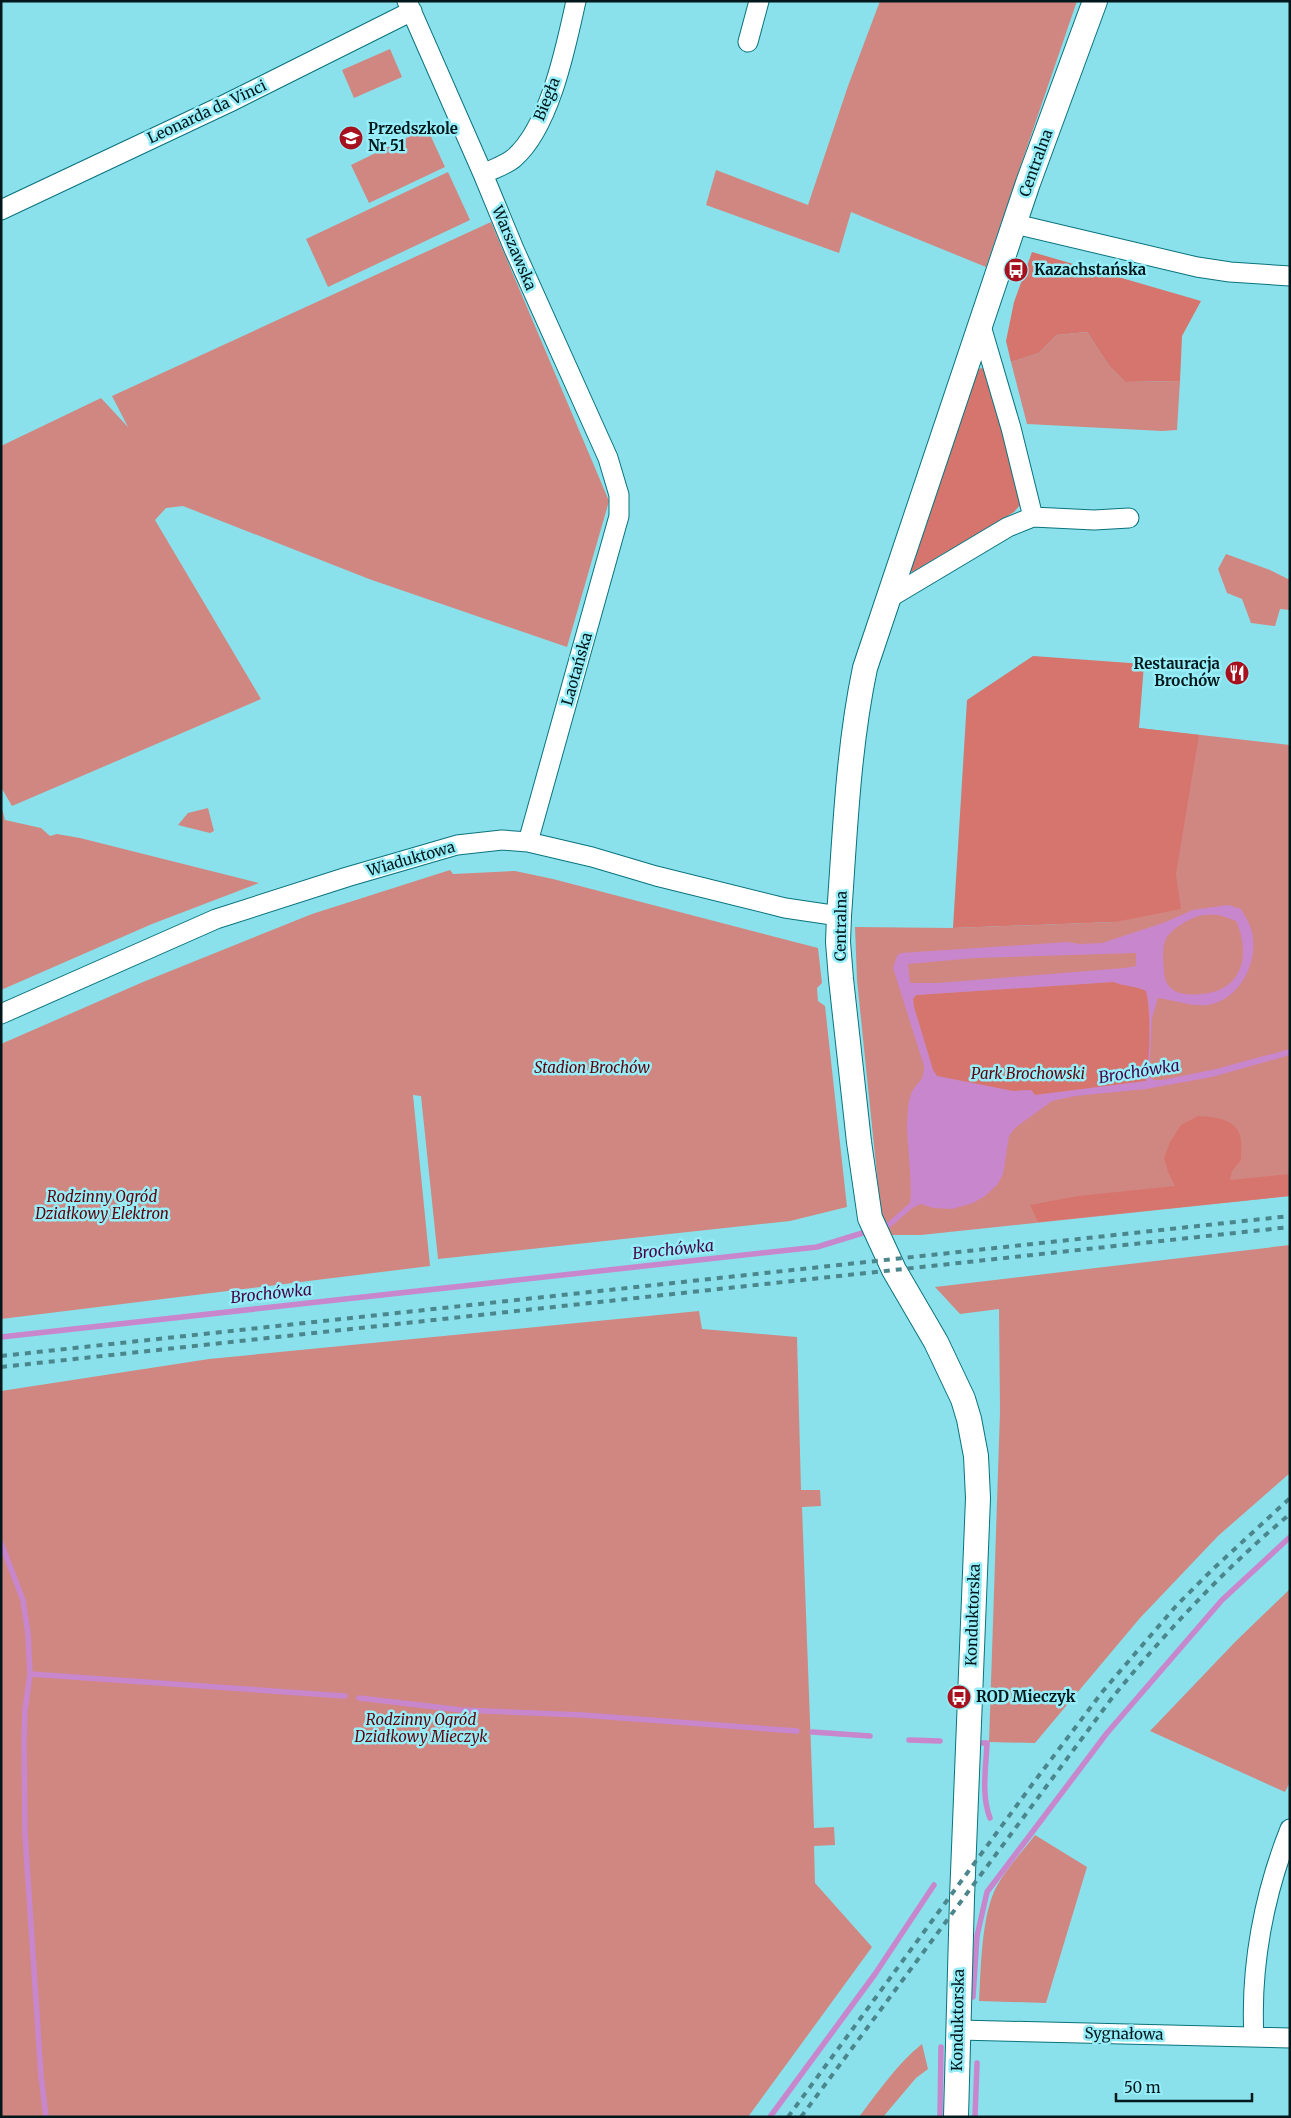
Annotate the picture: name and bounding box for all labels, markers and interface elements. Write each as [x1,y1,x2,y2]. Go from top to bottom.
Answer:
street label: Biegła [529,74,564,123]
street label: Leonarda da Vinci [144,76,269,147]
place label: Przedszkole Nr 51 [368,119,458,155]
school or university icon: Przedszkole Nr 51 [338,125,364,151]
street label: Centralna [1015,126,1057,199]
street label: Warszawska [488,202,541,293]
bus stop icon: Kazachstańska [1003,257,1029,283]
place label: Kazachstańska [1034,260,1147,279]
street label: Laotańska [557,630,596,708]
place label: Restauracja Brochów [1133,654,1221,690]
restaurant icon: Restauracja Brochów [1224,660,1250,686]
street label: Wiaduktowa [364,837,457,880]
street label: Centralna [830,891,851,961]
water label: Brochówka [1097,1055,1181,1087]
park label: Stadion Brochów [534,1058,650,1077]
park label: Park Brochowski [971,1064,1085,1083]
park label: Rodzinny Ogród Działkowy Elektron [34,1187,169,1223]
water label: Brochówka [631,1235,715,1263]
water label: Brochówka [229,1279,313,1307]
street label: Konduktorska [961,1563,984,1667]
bus stop icon: ROD Mieczyk [946,1684,972,1710]
place label: ROD Mieczyk [976,1687,1076,1706]
park label: Rodzinny Ogród Działkowy Mieczyk [354,1710,488,1746]
street label: Konduktorska [947,1969,968,2071]
street label: Sygnałowa [1084,2023,1164,2044]
scale bar [1116,2070,1252,2102]
text: 50 m [1124,2078,1161,2097]

